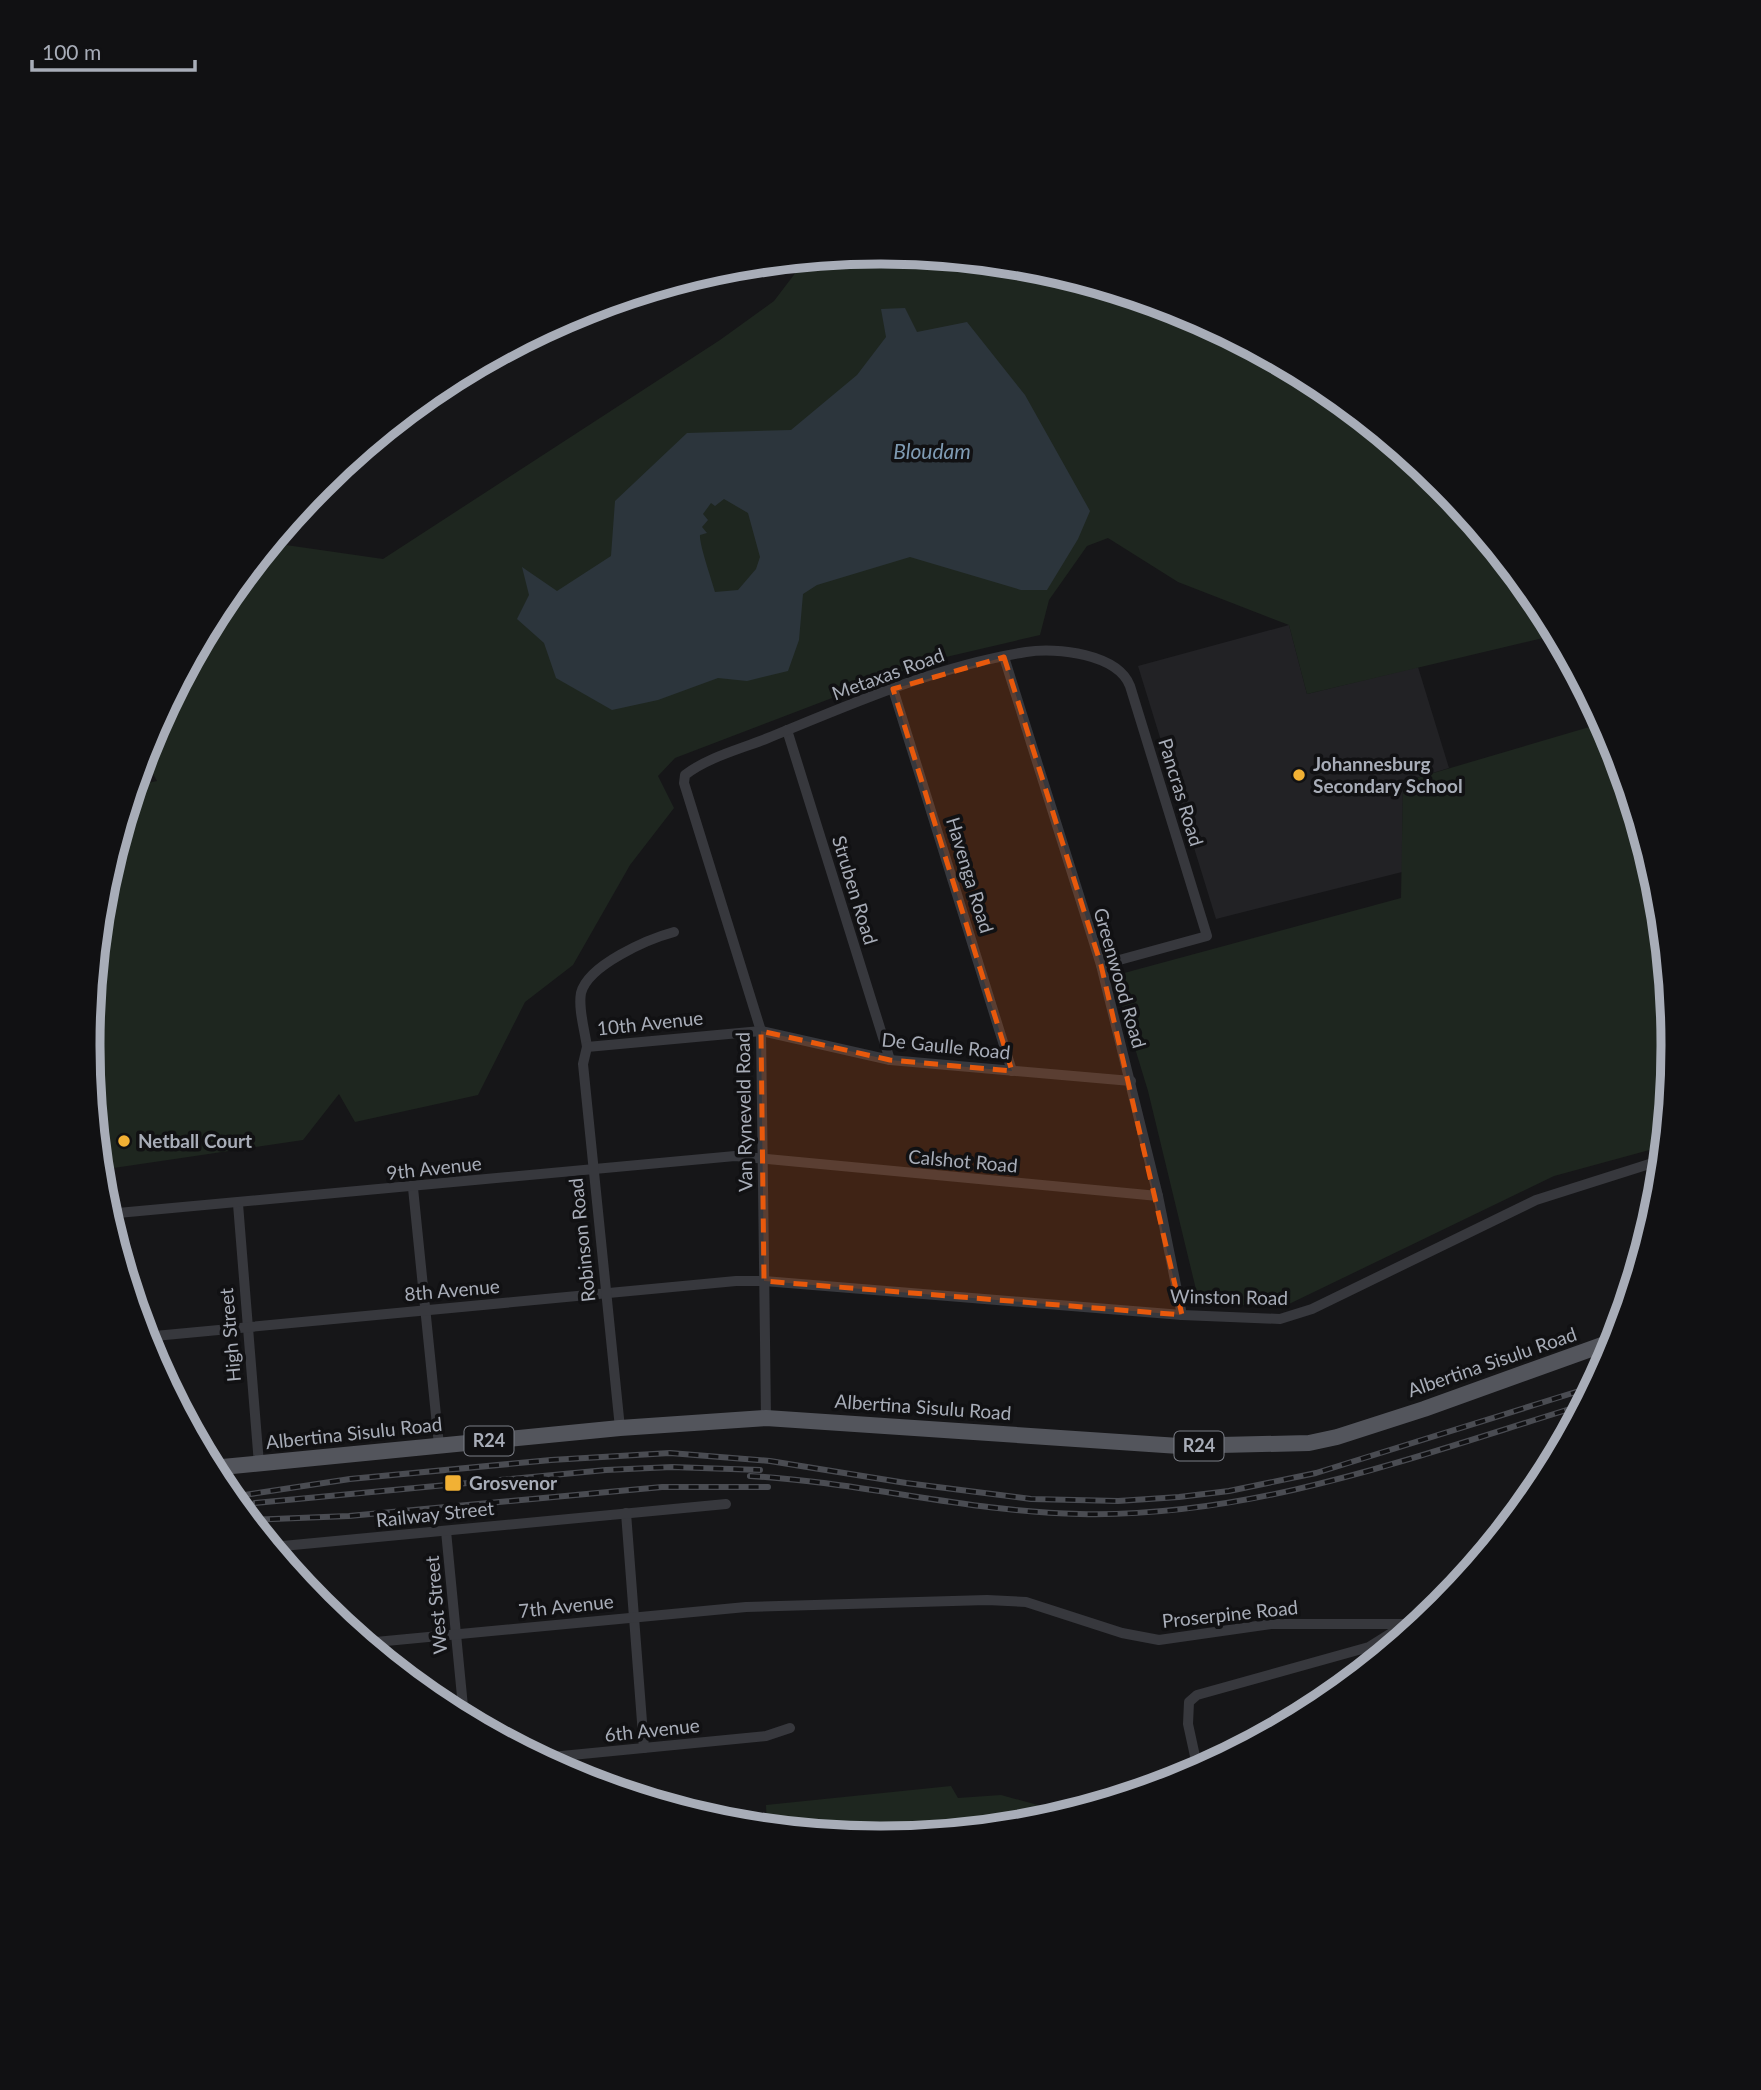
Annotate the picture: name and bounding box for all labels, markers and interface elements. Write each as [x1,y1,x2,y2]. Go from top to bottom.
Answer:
scale bar [32,28,194,72]
text: 100 m [42,39,101,64]
water label: Bloudam [893,438,971,463]
street label: Metaxas Road [829,643,947,704]
street label: Pancras Road [1154,735,1209,849]
place label: Johannesburg Secondary School [1313,752,1463,797]
marker: Johannesburg Secondary School [1291,767,1307,783]
street label: Havenga Road [942,814,999,936]
street label: Struben Road [828,833,883,947]
street label: Greenwood Road [1089,905,1151,1051]
street label: 10th Avenue [596,1005,704,1040]
street label: De Gaulle Road [881,1027,1011,1064]
street label: Van Ryneveld Road [731,1032,756,1192]
place label: Netball Court [138,1129,252,1152]
marker: Netball Court [116,1133,132,1149]
street label: Calshot Road [907,1144,1019,1177]
street label: 9th Avenue [385,1151,483,1184]
street label: Robinson Road [564,1177,599,1303]
street label: 8th Avenue [403,1274,501,1305]
street label: Winston Road [1170,1284,1288,1309]
street label: High Street [214,1287,245,1383]
street label: Albertina Sisulu Road [1404,1322,1579,1401]
street label: Albertina Sisulu Road [834,1389,1012,1424]
street label: Albertina Sisulu Road [265,1412,443,1453]
road number: R24 [464,1426,514,1456]
road number: R24 [1174,1432,1224,1461]
place label: Grosvenor [469,1471,558,1494]
marker: Grosvenor [443,1473,463,1493]
street label: Railway Street [375,1496,495,1531]
street label: West Street [420,1555,451,1655]
street label: 7th Avenue [517,1589,615,1622]
street label: Proserpine Road [1161,1595,1299,1632]
street label: 6th Avenue [603,1713,701,1746]

